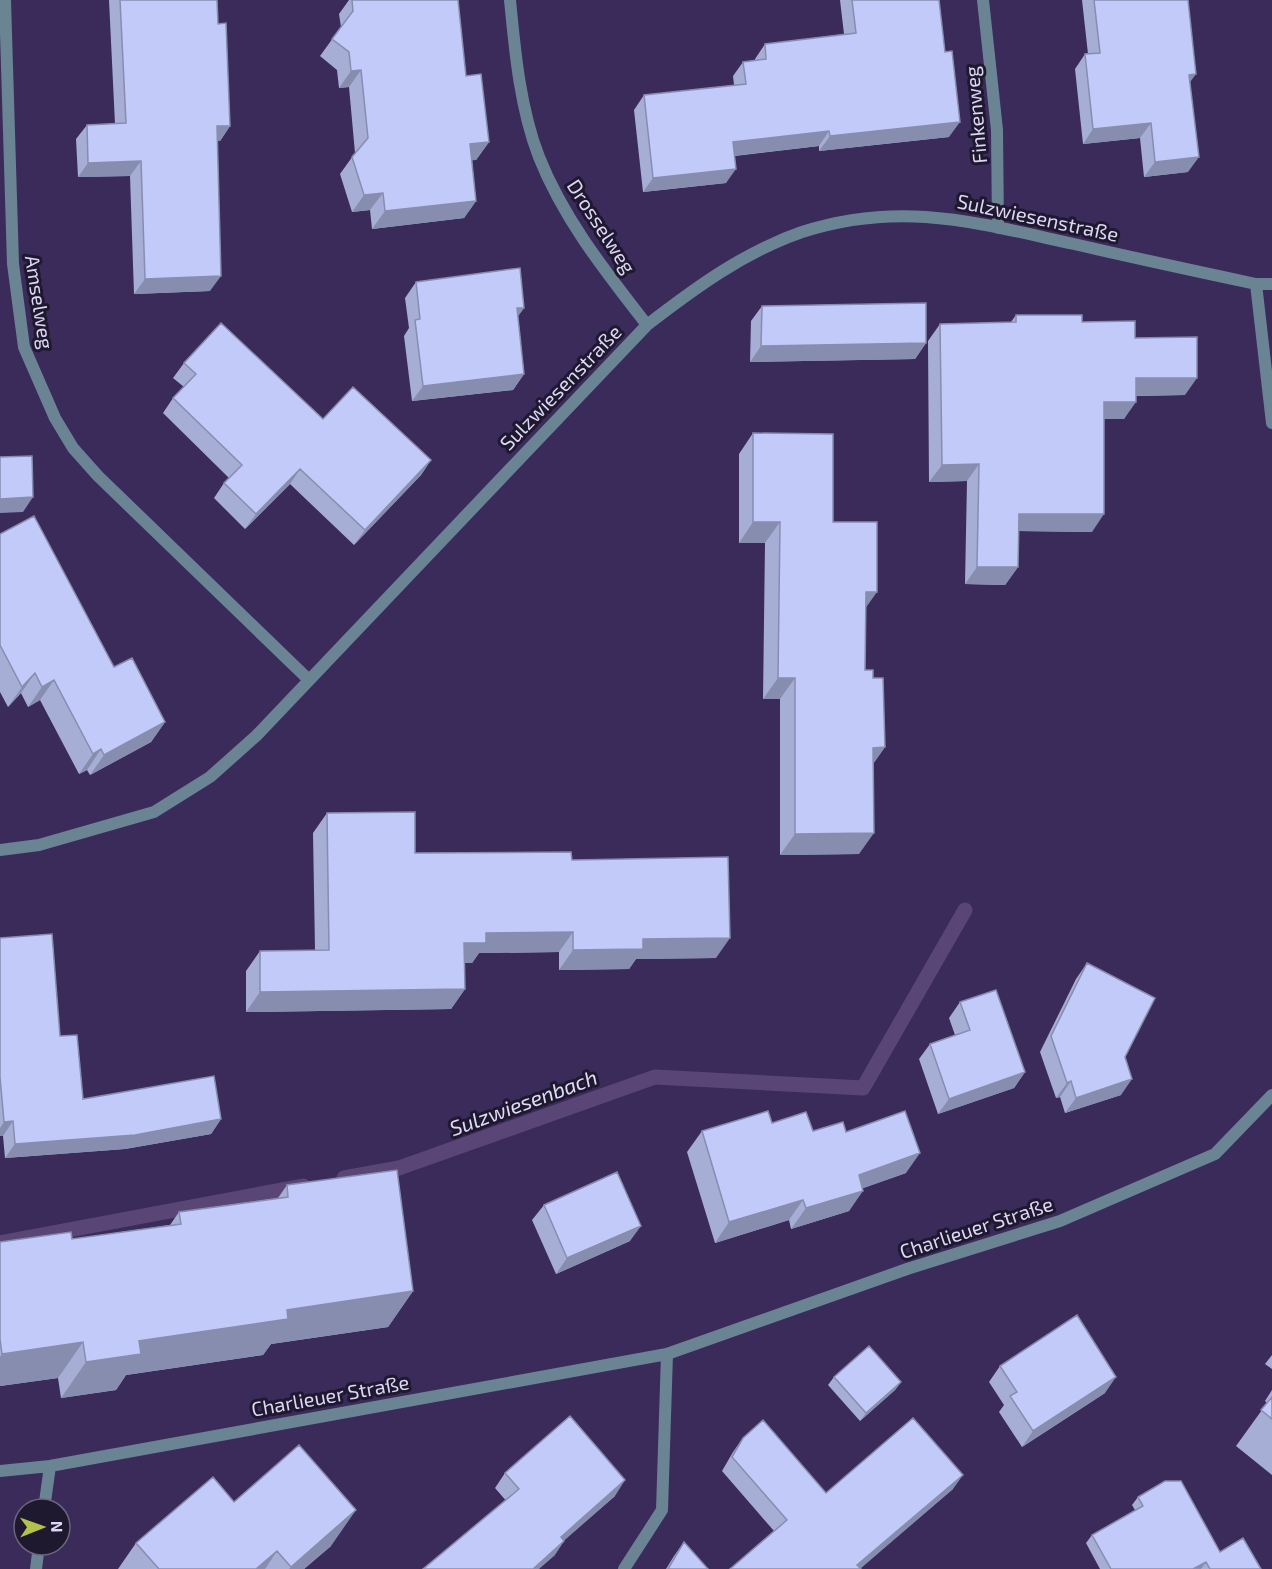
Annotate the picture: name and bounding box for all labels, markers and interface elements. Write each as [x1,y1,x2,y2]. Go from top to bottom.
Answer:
street label: Finkenweg [959,65,991,165]
street label: Drosselweg [563,174,641,278]
street label: Sulzwiesenstraße [955,188,1121,246]
street label: Amselweg [21,253,59,351]
street label: Sulzwiesenstraße [494,320,626,454]
water label: Sulzwiesenbach [446,1064,600,1140]
street label: Charlieuer Straße [896,1191,1056,1263]
street label: Charlieuer Straße [249,1369,411,1421]
north arrow [12,1497,72,1557]
text: N [48,1521,67,1533]

